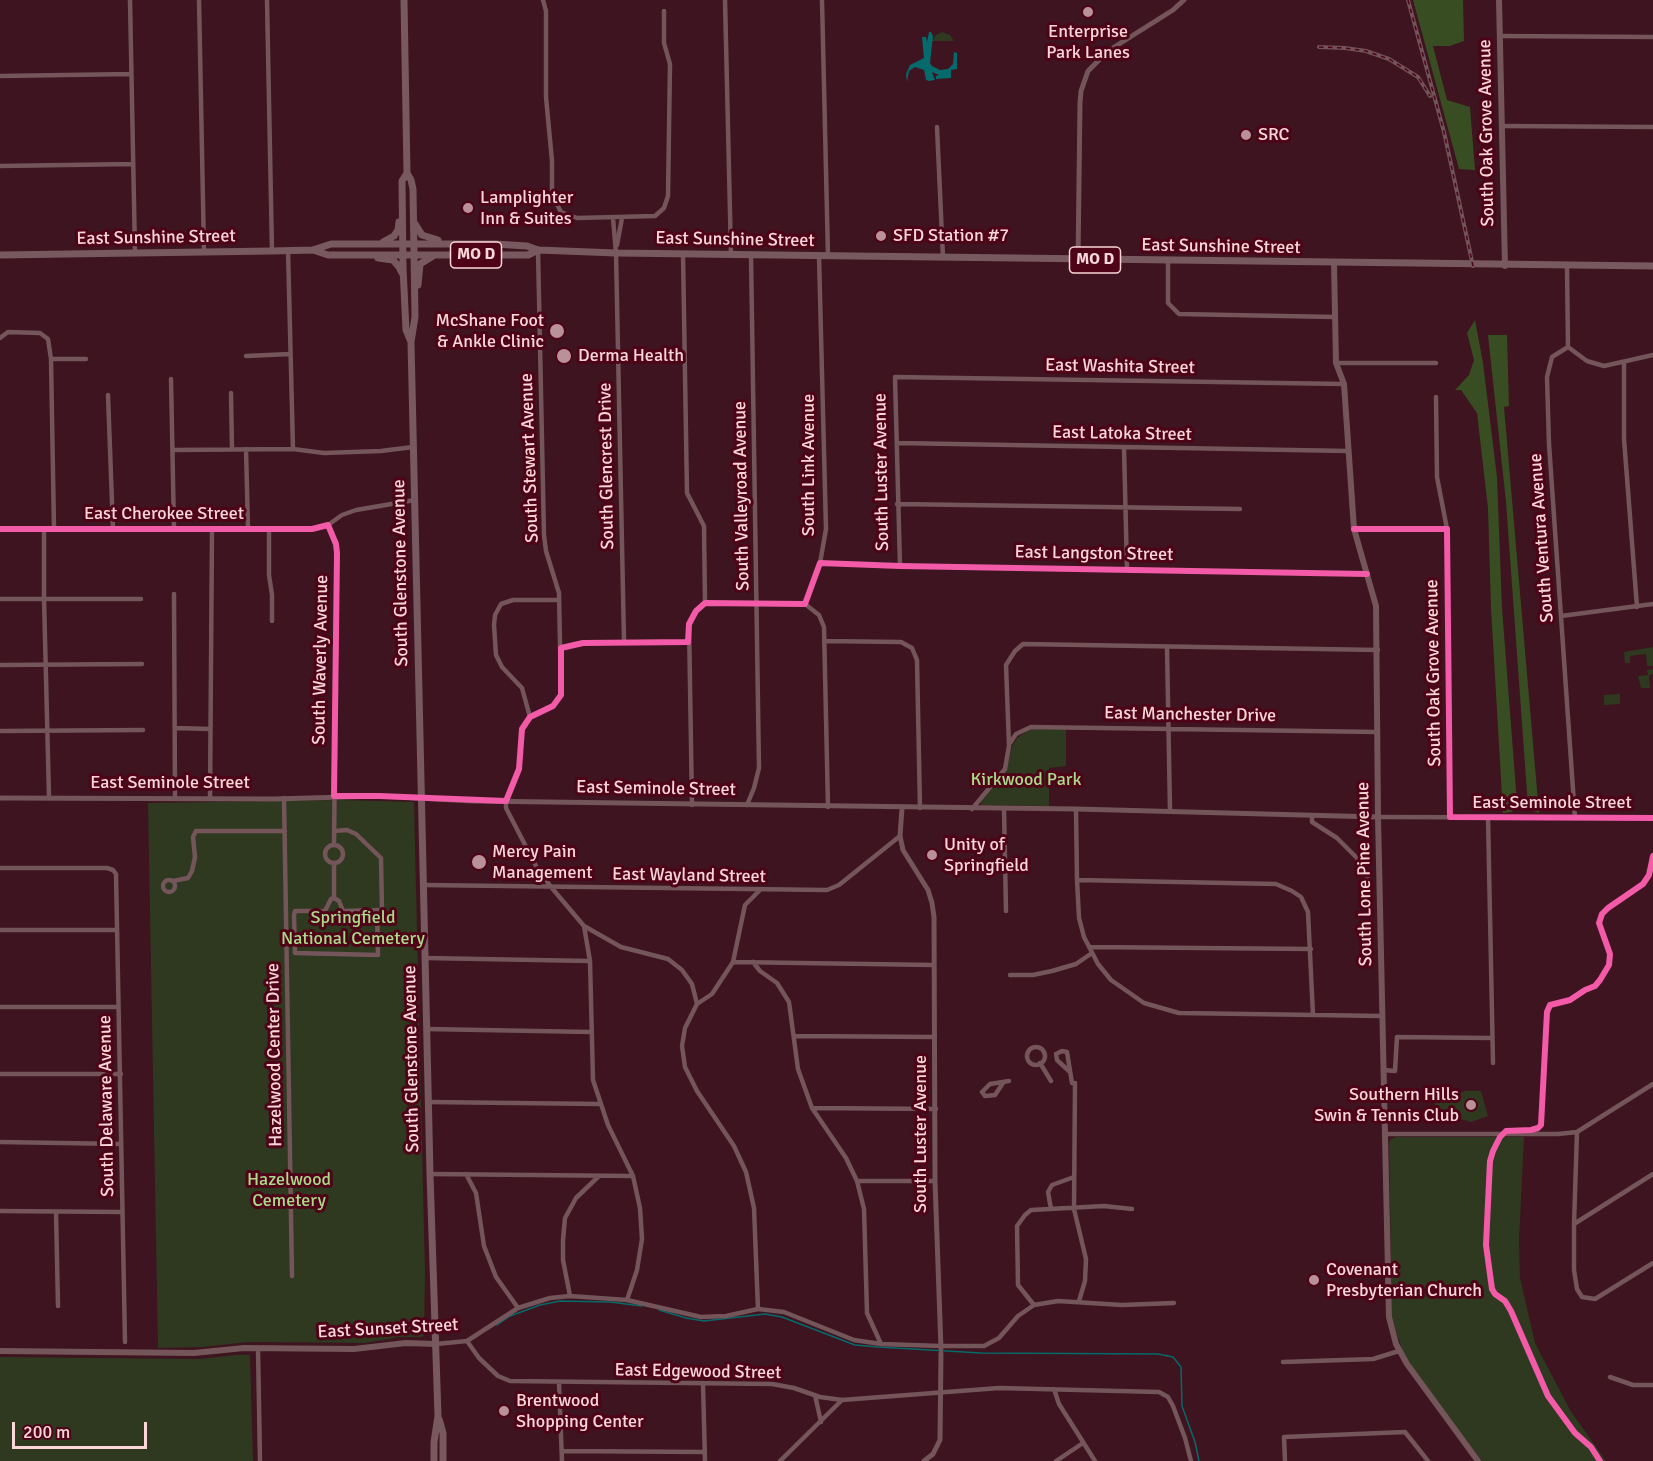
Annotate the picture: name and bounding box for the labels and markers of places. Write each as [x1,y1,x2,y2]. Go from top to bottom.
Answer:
marker: Enterprise Park Lanes [1081,5,1095,19]
place label: Enterprise Park Lanes [1046,21,1130,63]
place label: SRC [1258,124,1289,146]
marker: SRC [1239,128,1253,142]
place label: Lamplighter Inn & Suites [480,187,573,230]
marker: Lamplighter Inn & Suites [461,201,475,215]
place label: SFD Station #7 [893,225,1009,247]
marker: SFD Station #7 [874,229,888,243]
place label: McShane Foot & Ankle Clinic [436,310,544,352]
marker: McShane Foot & Ankle Clinic [548,322,566,340]
place label: Derma Health [578,345,684,367]
marker: Derma Health [555,347,573,365]
place label: Unity of Springfield [944,834,1029,876]
place label: Mercy Pain Management [492,841,593,884]
marker: Unity of Springfield [925,848,939,862]
marker: Mercy Pain Management [470,853,488,871]
place label: Southern Hills Swin & Tennis Club [1314,1084,1459,1126]
marker: Southern Hills Swin & Tennis Club [1464,1098,1478,1112]
place label: Covenant Presbyterian Church [1326,1259,1482,1302]
marker: Covenant Presbyterian Church [1307,1273,1321,1287]
place label: Brentwood Shopping Center [516,1390,644,1432]
marker: Brentwood Shopping Center [497,1404,511,1418]

